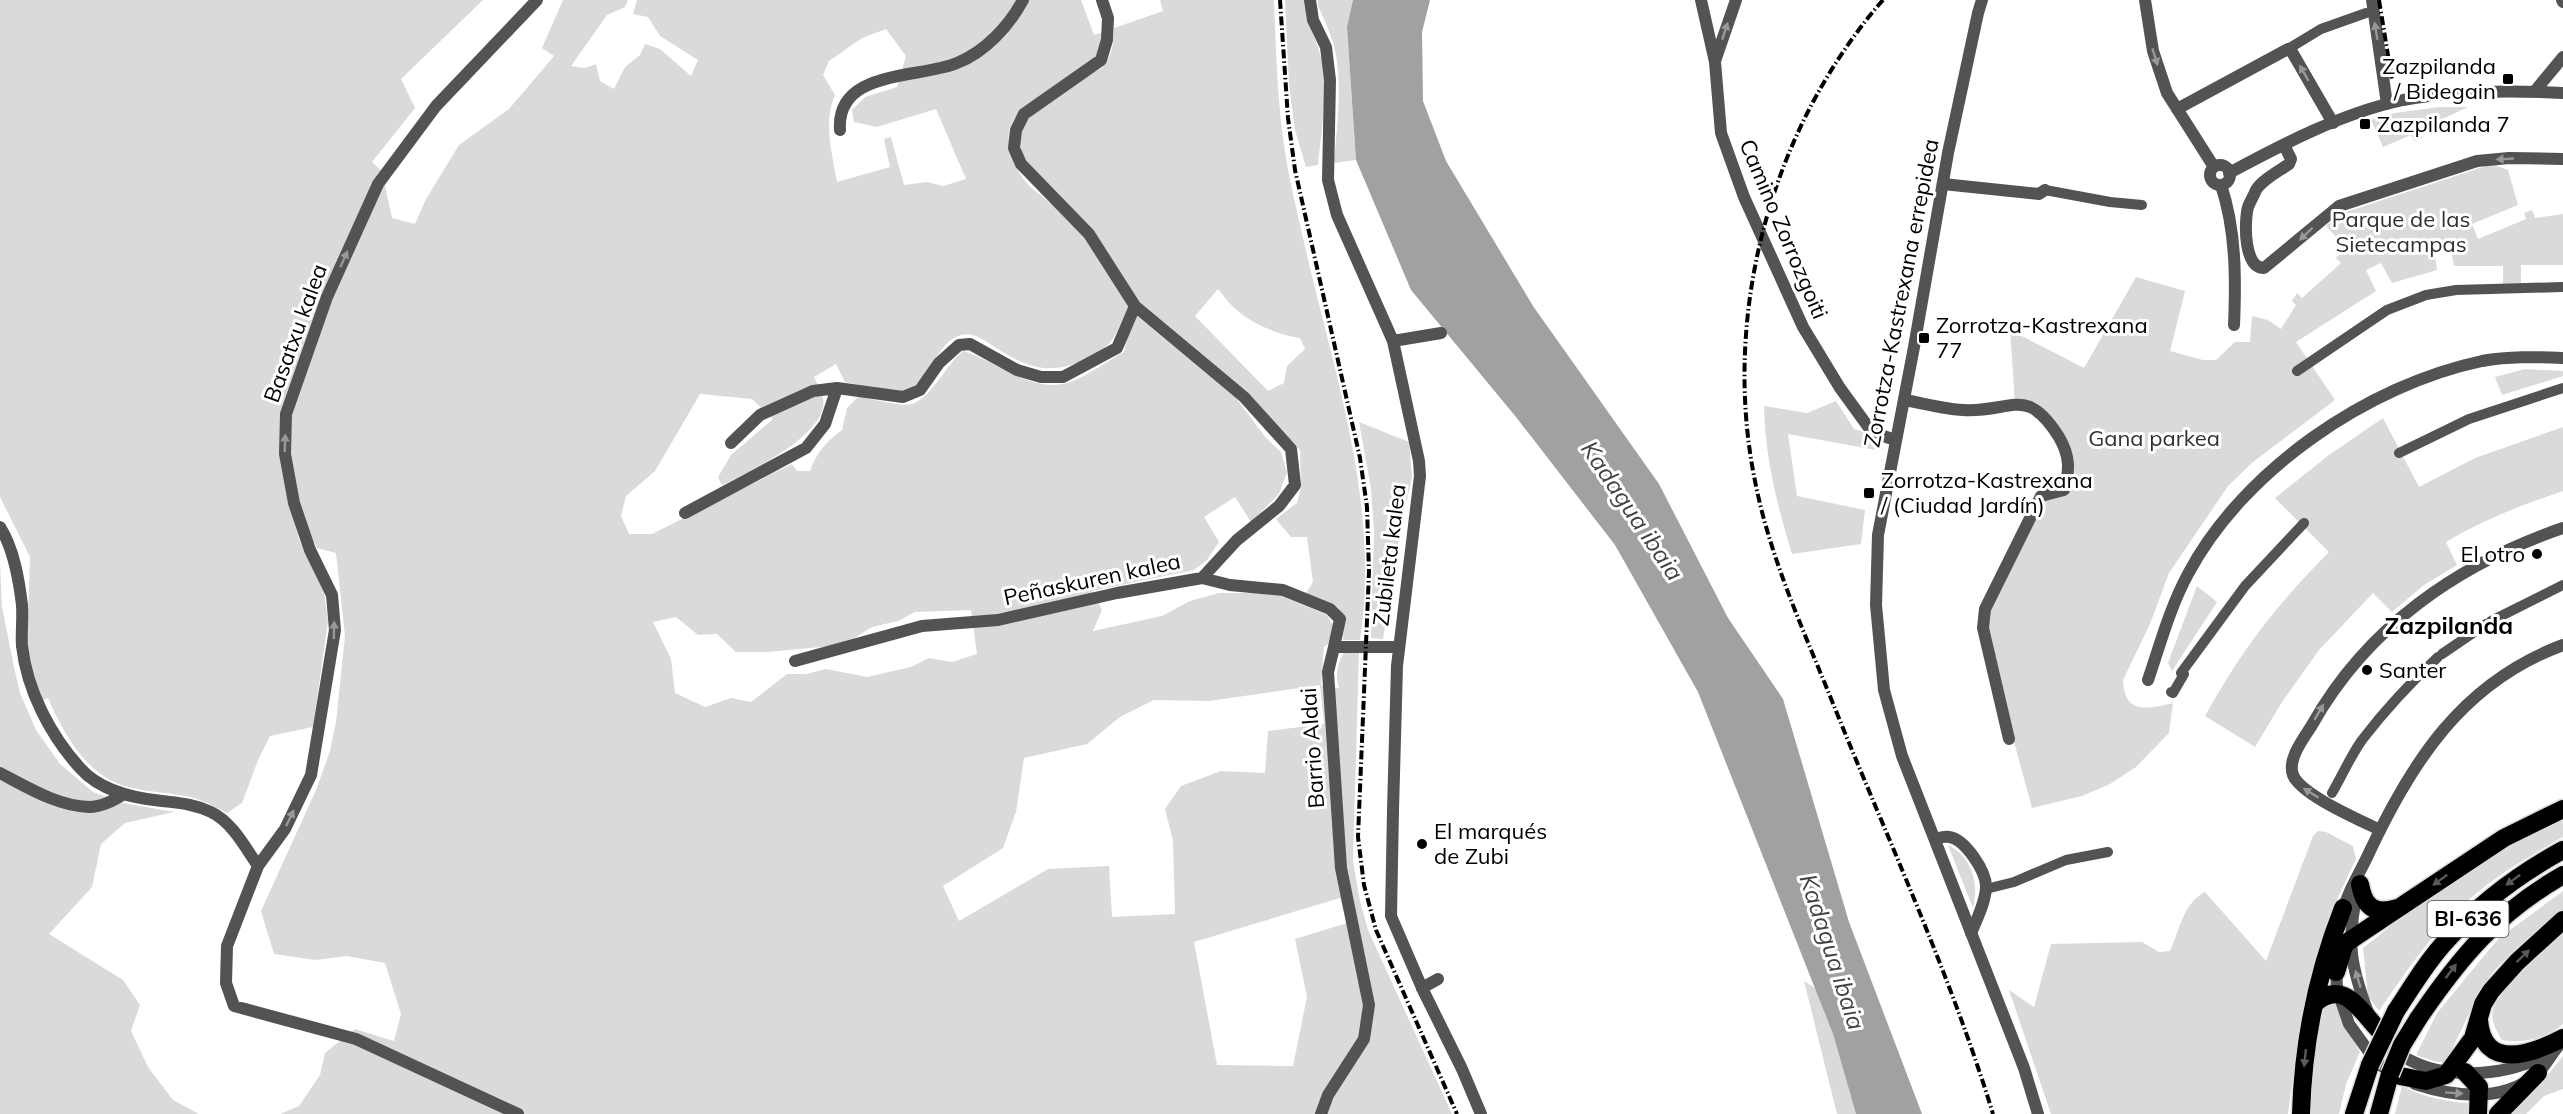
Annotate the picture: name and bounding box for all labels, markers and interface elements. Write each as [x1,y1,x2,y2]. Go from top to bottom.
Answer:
one-way arrow [1721,22,1731,40]
one-way arrow [2371,22,2380,41]
one-way arrow [2151,48,2160,66]
place label: Zazpilanda / Bidegain [2382,52,2496,105]
one-way arrow [2299,64,2309,81]
marker: Zazpilanda / Bidegain [2501,72,2515,86]
place label: Zazpilanda 7 [2377,110,2510,138]
marker: Zazpilanda 7 [2358,117,2372,131]
street label: Camino Zorrozgoiti [1734,135,1834,323]
street label: Zorrotza-Kastrexana errepidea [1857,136,1945,450]
one-way arrow [2495,154,2514,163]
park label: Parque de las Sietecampas [2332,205,2470,258]
one-way arrow [2300,226,2314,240]
one-way arrow [340,250,350,268]
street label: Basatxu kalea [257,260,333,406]
place label: Zorrotza-Kastrexana 77 [1936,311,2148,364]
marker: Zorrotza-Kastrexana 77 [1917,331,1931,345]
park label: Gana parkea [2088,424,2220,452]
one-way arrow [280,434,290,453]
water label: Kadagua ibaia [1575,435,1691,586]
place label: Zorrotza-Kastrexana / (Ciudad Jardín) [1880,466,2093,519]
street label: Zubileta kalea [1366,482,1412,628]
marker: Zorrotza-Kastrexana / (Ciudad Jardín) [1862,486,1876,500]
place label: El otro [2461,540,2525,568]
street label: Peñaskuren kalea [1001,547,1183,611]
marker: El otro [2530,547,2544,561]
district label: Zazpilanda [2385,610,2513,640]
one-way arrow [329,620,338,639]
place label: Santer [2379,656,2446,684]
marker: Santer [2360,663,2374,677]
street label: Barrio Aldai [1294,687,1330,809]
one-way arrow [2314,703,2324,720]
one-way arrow [2303,787,2319,798]
one-way arrow [286,809,295,826]
place label: El marqués de Zubi [1434,817,1547,870]
marker: El marqués de Zubi [1415,837,1429,851]
water label: Kadagua ibaia [1794,870,1872,1033]
one-way arrow [2432,874,2448,886]
one-way arrow [2505,874,2521,887]
road number: BI-636 [2428,901,2508,937]
one-way arrow [2516,949,2530,963]
one-way arrow [2445,963,2457,978]
one-way arrow [2353,970,2362,988]
one-way arrow [2300,1049,2310,1068]
one-way arrow [2444,1089,2463,1098]

